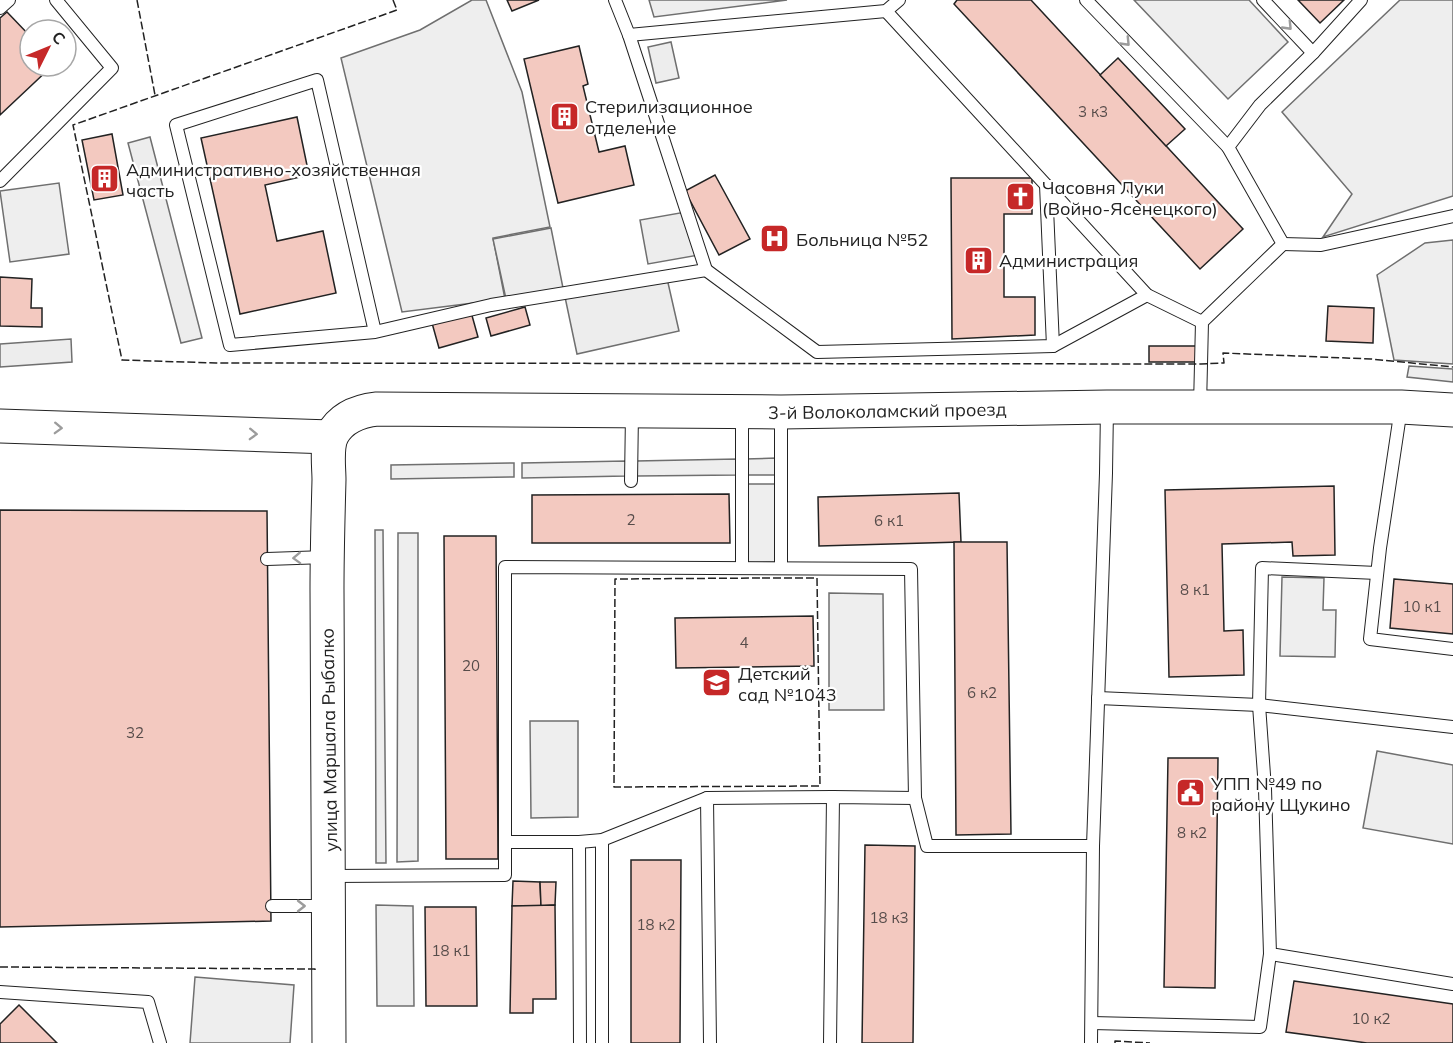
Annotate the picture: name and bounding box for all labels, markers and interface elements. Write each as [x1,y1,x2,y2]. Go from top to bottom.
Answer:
north arrow [18,18,78,78]
one-way arrow [1281,20,1292,30]
text: С [48,27,70,49]
one-way arrow [1119,35,1130,46]
place label: Стерилизационное отделение [585,95,753,139]
building icon: Стерилизационное отделение [548,100,580,132]
house number: 3 к3 [1078,102,1108,121]
place label: Административно-хозяйственная часть [126,158,421,202]
building icon: Административно-хозяйственная часть [89,163,121,195]
place label: Часовня Луки (Войно-Ясенецкого) [1042,176,1218,220]
church icon: Часовня Луки (Войно-Ясенецкого) [1005,181,1037,213]
hospital icon: Больница №52 [759,223,791,255]
place label: Больница №52 [796,228,928,251]
building icon: Администрация [962,244,994,276]
place label: Администрация [999,249,1138,272]
street label: 3-й Волоколамский проезд [768,397,1007,424]
one-way arrow [54,422,63,434]
one-way arrow [249,428,258,441]
house number: 2 [626,510,636,529]
house number: 6 к1 [874,511,904,530]
one-way arrow [293,552,302,564]
house number: 8 к1 [1180,580,1210,599]
house number: 10 к1 [1403,597,1442,616]
street label: улица Маршала Рыбалко [316,628,342,852]
house number: 4 [739,633,749,652]
house number: 20 [462,656,480,675]
place label: Детский сад №1043 [738,662,836,706]
school or university icon: Детский сад №1043 [701,667,733,699]
house number: 6 к2 [967,683,997,702]
house number: 32 [126,723,144,742]
place label: УПП №49 по району Щукино [1210,772,1350,816]
public building icon: УПП №49 по району Щукино [1174,777,1206,809]
house number: 8 к2 [1177,823,1207,842]
one-way arrow [296,900,305,912]
house number: 18 к3 [870,908,909,927]
house number: 18 к2 [637,915,676,934]
house number: 18 к1 [432,941,471,960]
house number: 10 к2 [1352,1009,1391,1028]

